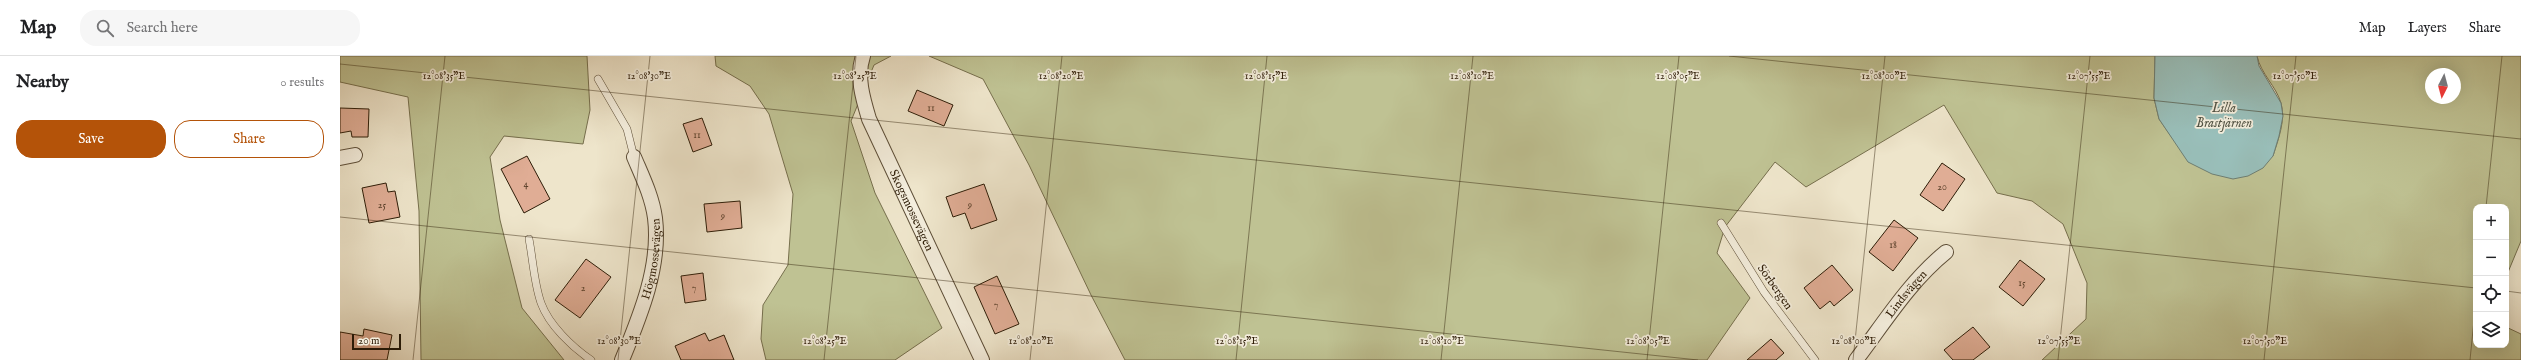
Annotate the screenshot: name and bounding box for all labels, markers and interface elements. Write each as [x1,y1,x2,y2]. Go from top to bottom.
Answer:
search box [80,10,360,46]
text: Map [20,16,56,40]
icon: search [94,17,116,39]
text: Search here [126,18,198,37]
text: Map [2359,19,2386,37]
text: Layers [2408,19,2447,37]
text: Share [2469,19,2501,37]
north arrow [2425,68,2461,104]
text: 12°08'35"E [423,70,465,83]
text: 12°08'30"E [627,70,671,83]
text: 12°08'25"E [833,70,877,83]
text: 12°08'20"E [1039,70,1083,83]
text: 12°08'15"E [1245,70,1287,83]
text: 12°08'10"E [1450,70,1494,83]
text: 12°08'05"E [1656,70,1700,83]
text: 12°08'00"E [1862,70,1907,83]
text: 12°07'55"E [2067,70,2111,83]
text: 12°07'50"E [2273,70,2317,83]
text: Nearby [16,72,69,93]
text: 0 results [280,74,324,91]
water label: Lilla Brastjärnen [2196,100,2252,132]
house number: 11 [927,102,935,115]
button: Save [16,120,166,158]
button: Share [174,120,324,158]
house number: 11 [693,129,701,142]
street label: Skogsmossevägen [886,167,938,254]
house number: 4 [524,178,529,191]
house number: 20 [1937,181,1947,194]
house number: 25 [378,199,387,212]
house number: 9 [967,199,972,212]
map controls [2473,204,2509,348]
button: + [2473,204,2509,240]
house number: 9 [720,210,725,223]
street label: Högmossevägen [638,217,664,301]
house number: 18 [1889,239,1897,252]
button: − [2473,240,2509,276]
street label: Sörbergen [1754,262,1796,313]
street label: Lindsvägen [1882,266,1930,321]
button: locate [2473,276,2509,312]
house number: 15 [2018,277,2026,290]
house number: 2 [581,282,586,295]
house number: 7 [692,282,697,295]
house number: 7 [994,299,999,312]
button: layers [2473,312,2509,348]
scale bar [352,332,401,351]
text: 20 m [358,334,379,348]
text: 12°08'30"E [597,335,641,348]
text: 12°08'25"E [803,335,847,348]
text: 12°08'20"E [1009,335,1053,348]
text: 12°08'15"E [1216,335,1258,348]
text: 12°08'10"E [1420,335,1464,348]
text: 12°08'05"E [1626,335,1670,348]
text: 12°08'00"E [1832,335,1877,348]
text: 12°07'55"E [2037,335,2081,348]
text: 12°07'50"E [2243,335,2287,348]

